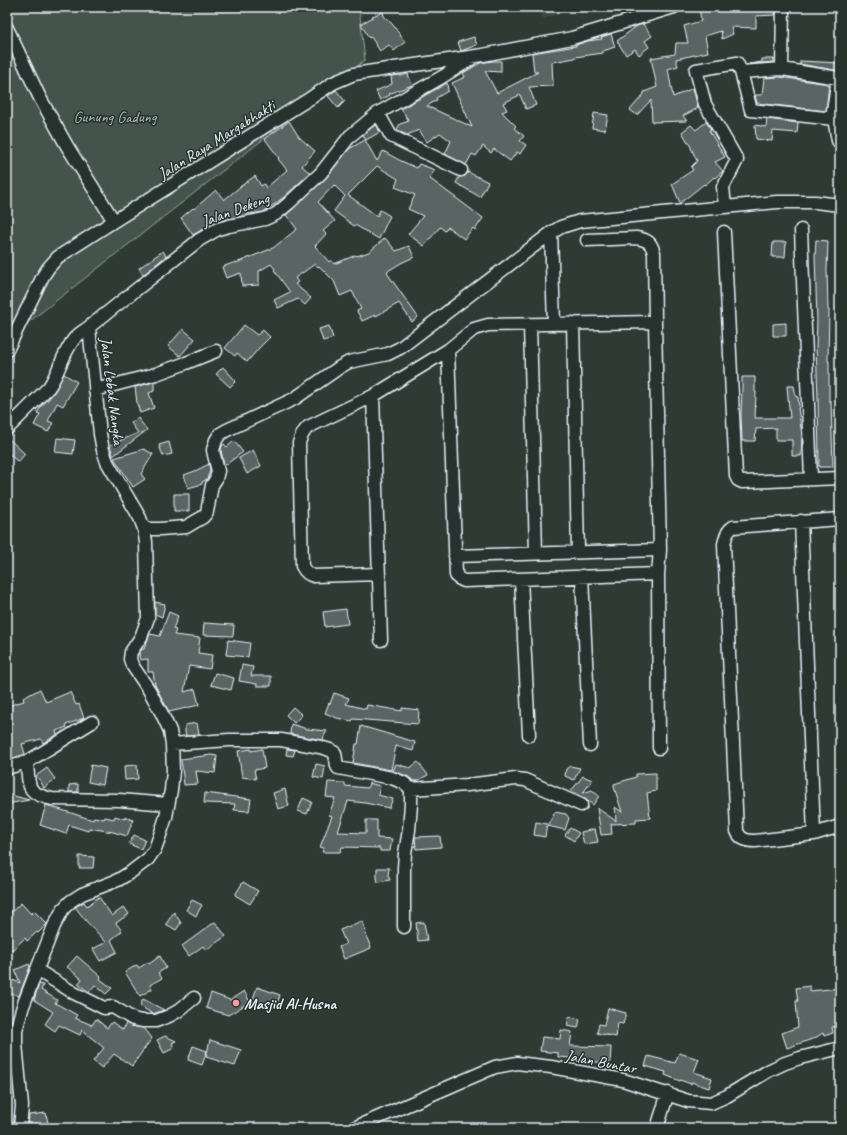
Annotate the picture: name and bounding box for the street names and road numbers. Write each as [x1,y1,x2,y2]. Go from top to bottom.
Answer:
street label: Jalan Raya Margabhakti [153,95,280,184]
street label: Jalan Dekeng [198,188,273,232]
street label: Jalan Lebak Nangka [95,335,129,448]
street label: Jalan Buntar [563,1045,639,1079]

